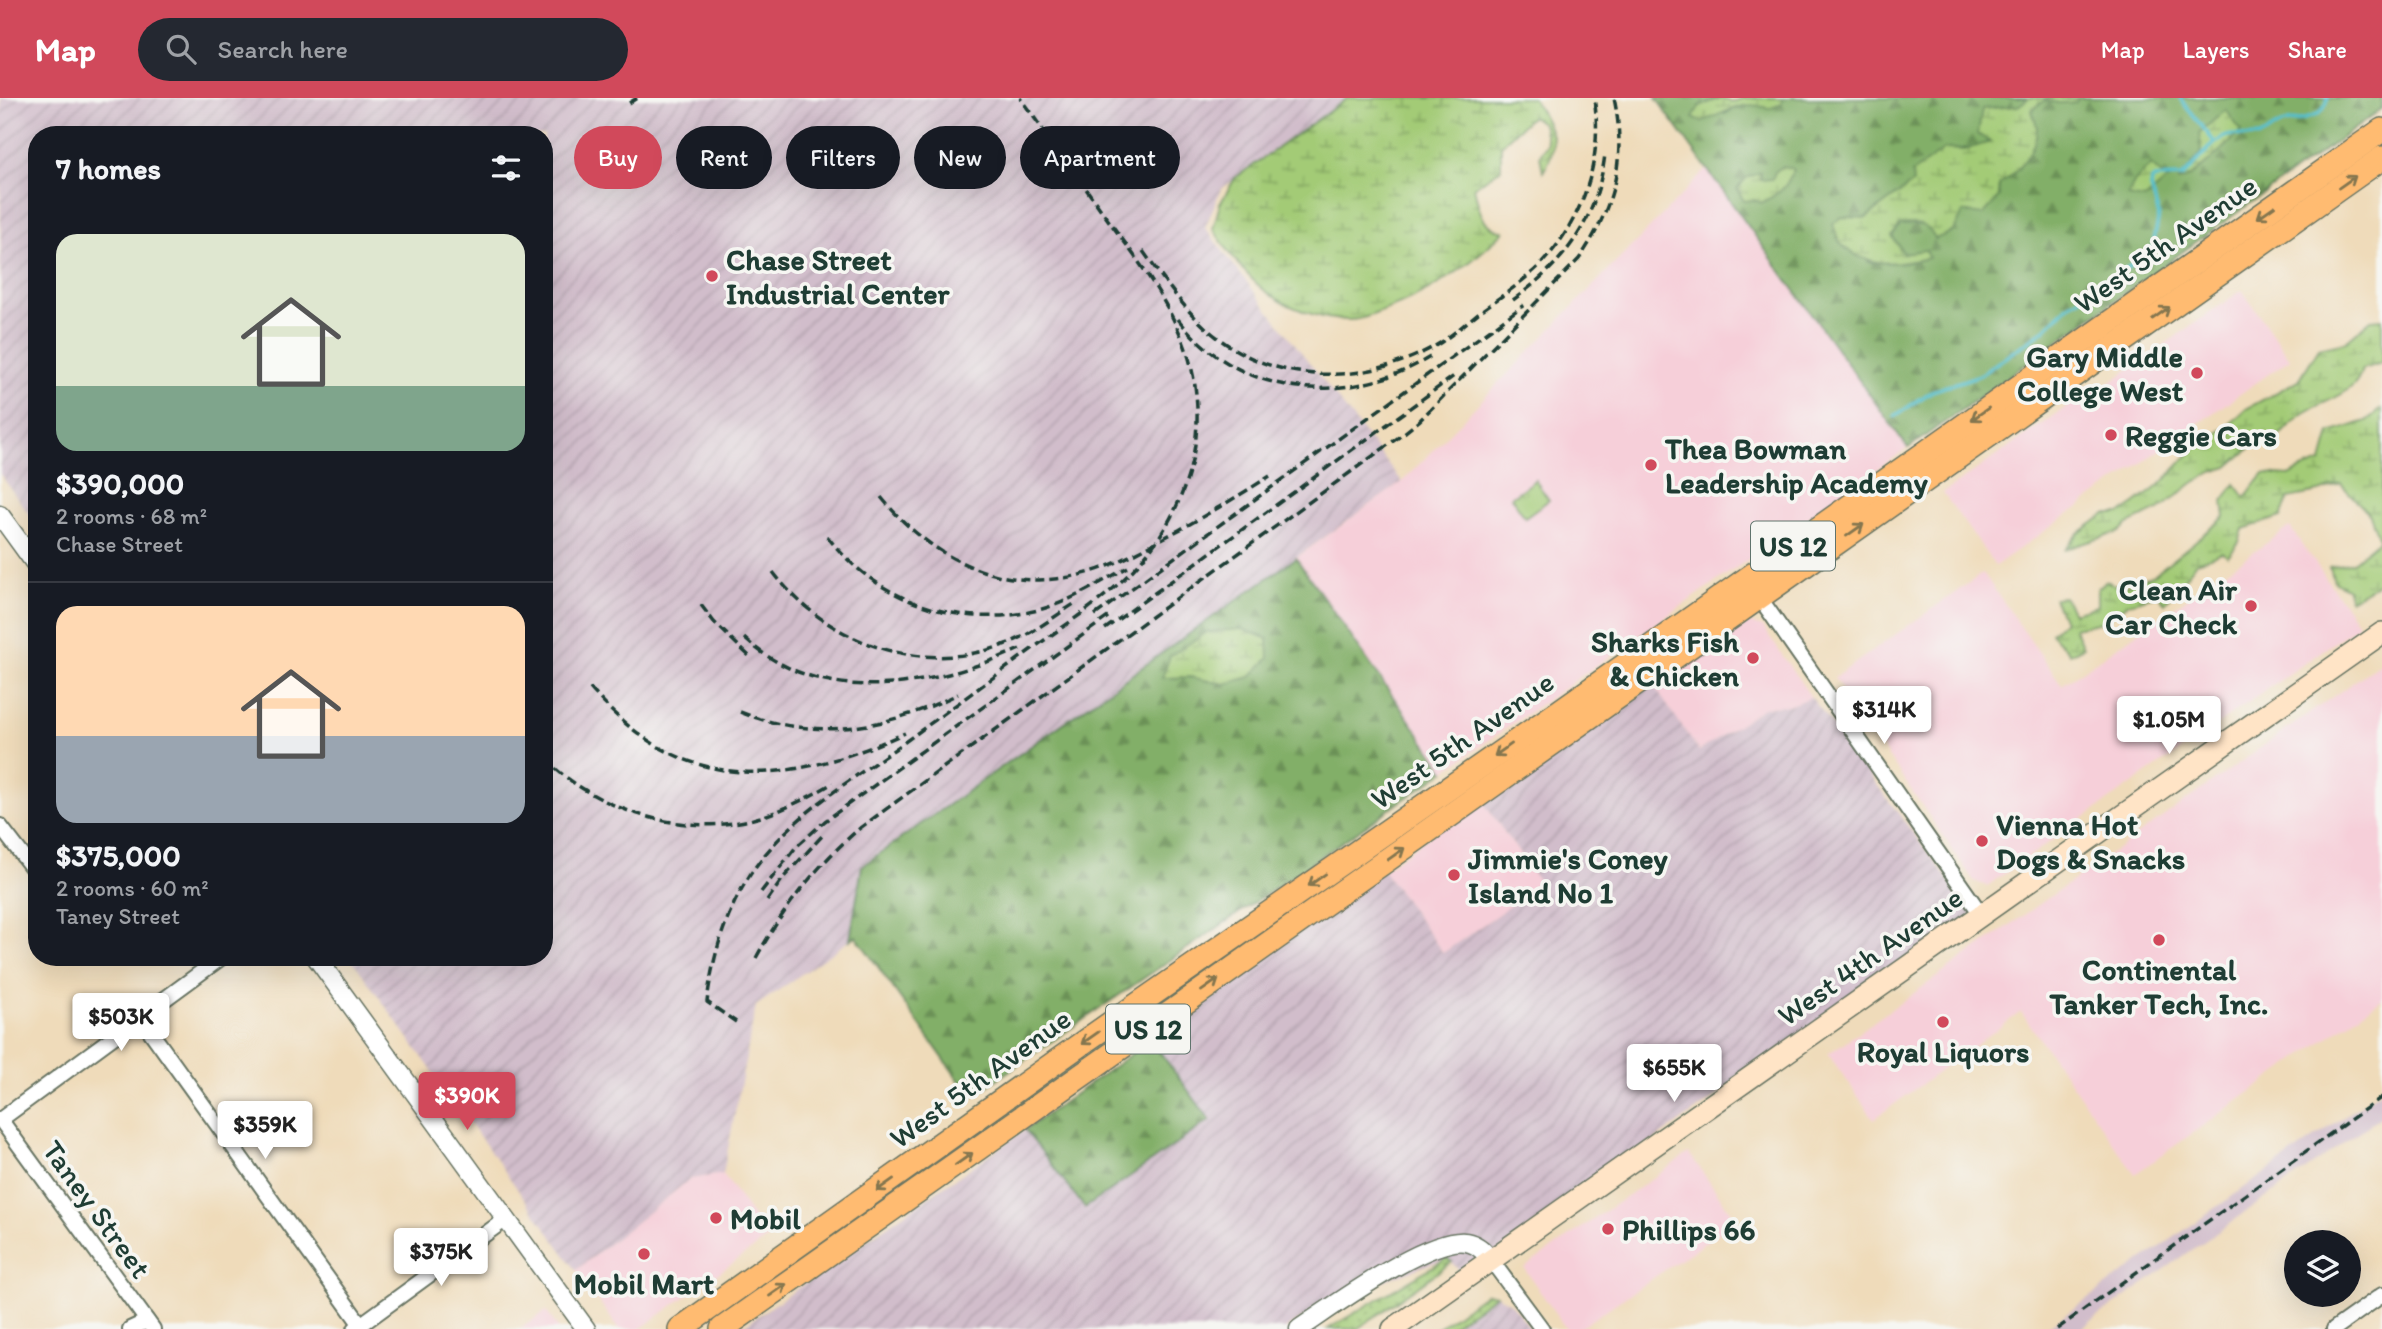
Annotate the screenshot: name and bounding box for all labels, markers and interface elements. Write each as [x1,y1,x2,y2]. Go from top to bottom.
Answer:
search box [138,18,628,81]
text: Map [35,30,96,69]
icon: search [162,30,200,68]
text: Search here [218,33,348,65]
text: Map [2101,35,2145,64]
text: Layers [2183,35,2250,64]
text: Share [2288,35,2347,64]
chip: Buy [574,126,662,189]
chip: Rent [676,126,772,189]
chip: Filters [786,126,900,189]
chip: New [914,126,1006,189]
chip: Apartment [1020,126,1180,189]
icon: filters [487,149,525,187]
text: 7 homes [56,150,161,187]
street label: West 5th Avenue [2066,167,2264,321]
one-way arrow [2337,175,2356,189]
one-way arrow [2257,205,2276,219]
place label: Chase Street Industrial Center [726,241,950,312]
marker: Chase Street Industrial Center [704,268,720,284]
icon: home [228,279,354,405]
one-way arrow [2151,306,2170,321]
place label: Gary Middle College West [2017,338,2184,409]
marker: Gary Middle College West [2189,365,2205,381]
one-way arrow [1971,406,1990,421]
place label: Reggie Cars [2125,417,2277,454]
marker: Reggie Cars [2103,427,2119,443]
place label: Thea Bowman Leadership Academy [1664,430,1929,501]
marker: Thea Bowman Leadership Academy [1643,457,1659,473]
text: $390,000 [56,465,184,502]
text: 2 rooms · 68 m² [56,502,207,530]
road number: US 12 [1751,522,1835,570]
one-way arrow [1845,522,1864,537]
text: Chase Street [56,530,183,558]
place label: Clean Air Car Check [2105,571,2238,642]
marker: Clean Air Car Check [2243,598,2259,614]
place label: Sharks Fish & Chicken [1591,623,1740,694]
marker: Sharks Fish & Chicken [1745,650,1761,666]
icon: home [228,651,354,777]
street label: West 5th Avenue [1363,663,1561,817]
pin: $314K [1835,686,1933,746]
text: $314K [1852,695,1916,723]
pin: $1.05M [2112,696,2226,756]
text: $1.05M [2133,705,2205,733]
one-way arrow [1494,743,1514,757]
place label: Vienna Hot Dogs & Snacks [1996,806,2185,877]
marker: Vienna Hot Dogs & Snacks [1974,833,1990,849]
text: $375,000 [56,837,181,874]
place label: Jimmie's Coney Island No 1 [1467,840,1669,911]
one-way arrow [1386,847,1405,861]
marker: Jimmie's Coney Island No 1 [1446,867,1462,883]
one-way arrow [1308,873,1327,887]
text: 2 rooms · 60 m² [56,874,209,902]
street label: West 4th Avenue [1770,878,1970,1034]
text: Taney Street [56,902,180,930]
marker: Continental Tanker Tech, Inc. [2151,932,2167,948]
place label: Continental Tanker Tech, Inc. [2049,951,2268,1022]
one-way arrow [1200,978,1219,992]
pin: $503K [72,993,170,1053]
street label: West 5th Avenue [882,1000,1078,1156]
text: $503K [88,1002,154,1030]
road number: US 12 [1106,1004,1190,1054]
marker: Royal Liquors [1935,1014,1951,1030]
one-way arrow [1081,1031,1100,1045]
place label: Royal Liquors [1857,1033,2029,1070]
pin: $655K [1625,1044,1723,1104]
text: $655K [1643,1053,1705,1081]
pin: $390K [418,1072,516,1132]
text: $390K [434,1081,500,1109]
pin: $359K [216,1102,314,1161]
text: $359K [234,1110,297,1138]
street label: Taney Street [35,1133,159,1285]
one-way arrow [954,1151,973,1166]
one-way arrow [876,1178,895,1192]
place label: Mobil [730,1200,801,1237]
marker: Mobil [708,1210,724,1226]
place label: Phillips 66 [1622,1211,1755,1248]
marker: Phillips 66 [1600,1221,1616,1237]
pin: $375K [392,1228,490,1288]
map controls [2284,1230,2361,1307]
button: layers [2284,1230,2361,1307]
text: $375K [410,1237,472,1265]
marker: Mobil Mart [636,1246,652,1262]
place label: Mobil Mart [574,1265,714,1302]
one-way arrow [768,1283,787,1297]

